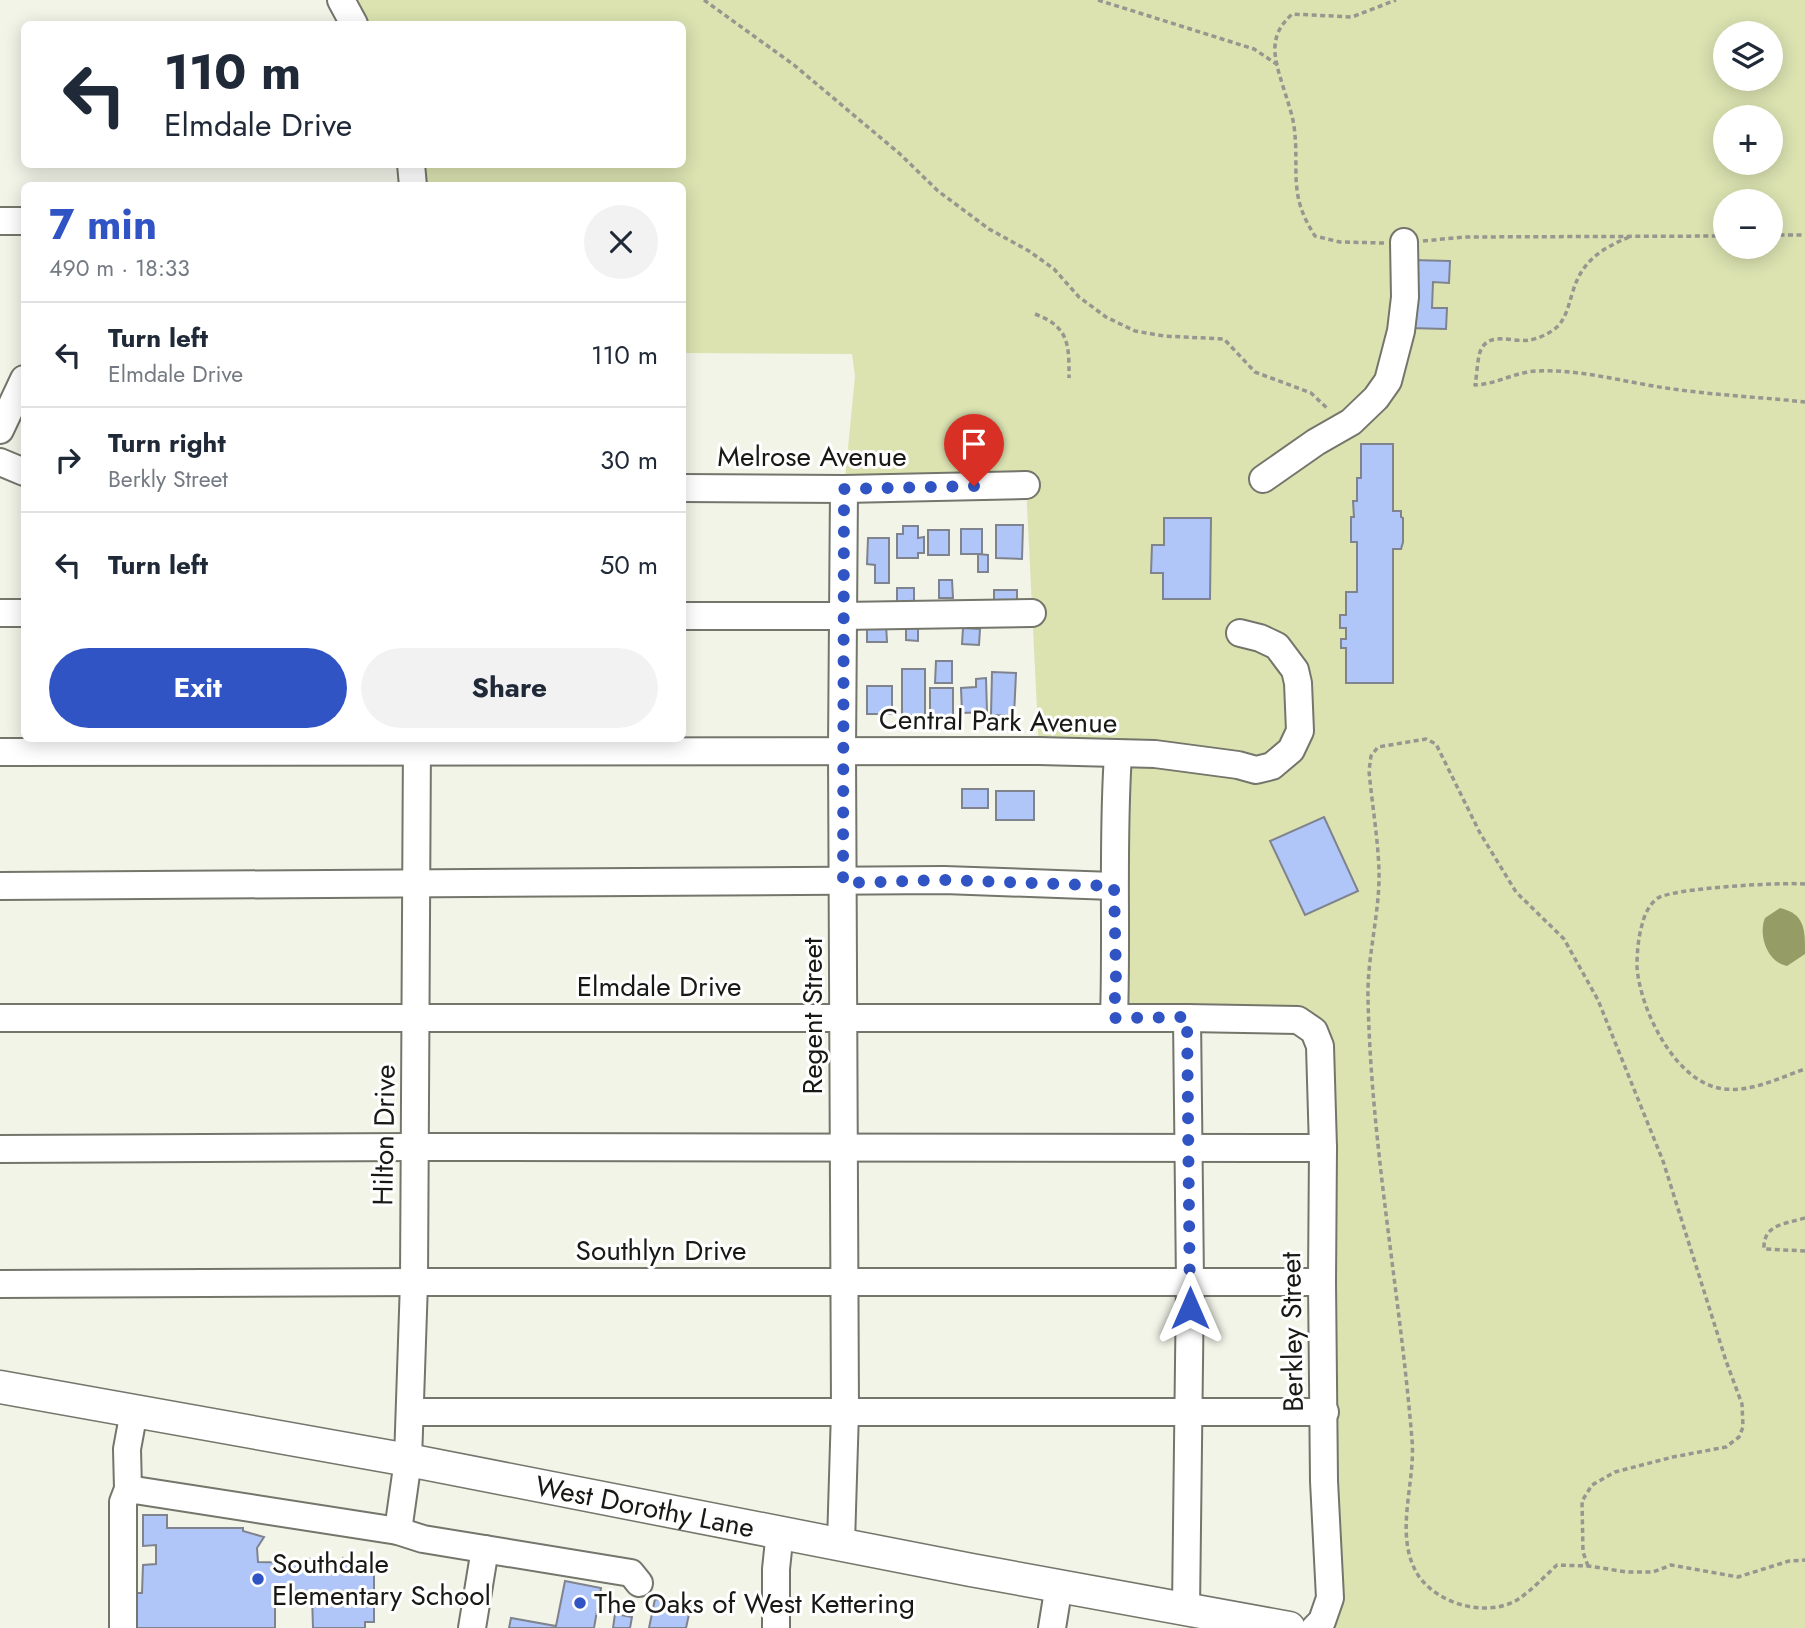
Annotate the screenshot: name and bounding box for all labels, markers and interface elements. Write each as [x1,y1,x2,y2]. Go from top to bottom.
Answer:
map controls [1713,21,1783,259]
button: layers [1713,21,1783,91]
text: 110 m [164,37,301,107]
icon: left [49,49,140,140]
text: Elmdale Drive [164,102,352,148]
button: + [1713,105,1783,175]
button: − [1713,189,1783,259]
text: 7 min [49,194,157,255]
button: close [584,205,658,279]
text: 490 m · 18:33 [49,251,190,285]
text: Turn left [108,319,208,357]
icon: left [49,336,87,374]
text: 110 m [591,336,658,374]
text: Elmdale Drive [108,357,243,391]
pin [944,414,1004,486]
text: Turn right [108,424,226,462]
icon: arrive [955,425,993,463]
street label: Melrose Avenue [717,436,907,477]
icon: right [49,441,87,479]
text: 30 m [600,441,658,479]
text: Berkly Street [108,462,228,496]
icon: left [49,546,87,584]
text: Turn left [108,546,208,584]
text: 50 m [600,546,658,584]
button: Exit [49,648,347,728]
button: Share [361,648,658,728]
street label: Central Park Avenue [878,698,1118,744]
street label: Regent Street [792,937,833,1095]
street label: Elmdale Drive [577,966,741,1007]
street label: Hilton Drive [362,1064,406,1206]
street label: Southlyn Drive [576,1230,746,1271]
street label: Berkley Street [1270,1251,1314,1412]
position arrow [1153,1271,1227,1345]
street label: West Dorothy Lane [532,1465,758,1548]
place label: Southdale Elementary School [272,1543,491,1616]
marker: Southdale Elementary School [250,1571,266,1587]
place label: The Oaks of West Kettering [594,1583,915,1624]
marker: The Oaks of West Kettering [572,1595,588,1611]

